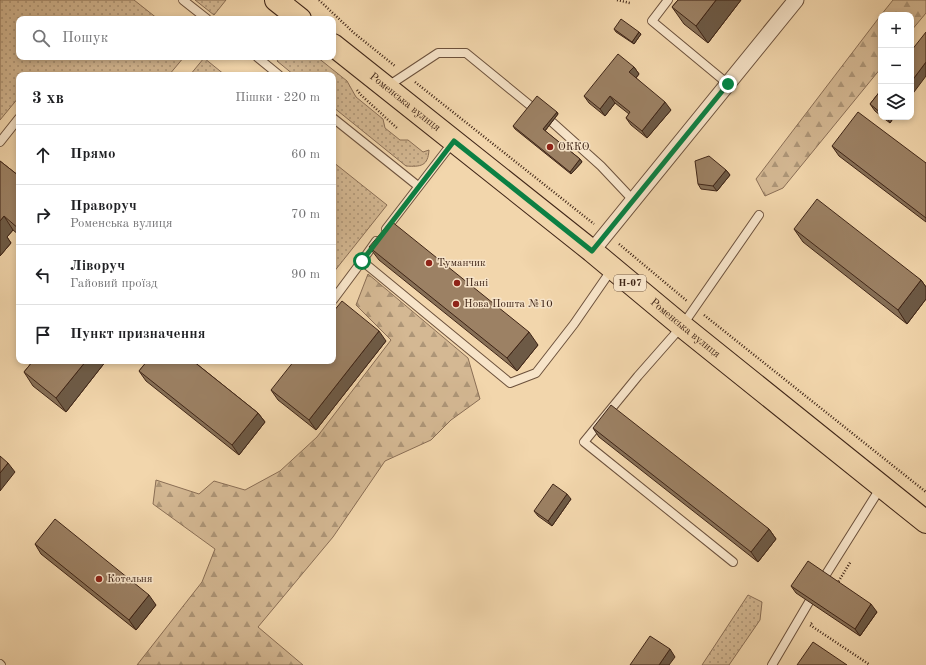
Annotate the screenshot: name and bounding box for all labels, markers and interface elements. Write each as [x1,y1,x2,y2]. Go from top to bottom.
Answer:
map controls [878,12,914,120]
button: + [878,12,914,48]
search box [16,16,336,60]
icon: search [30,27,52,49]
text: Пошук [62,31,108,46]
button: − [878,48,914,84]
street label: Роменська вулиця [368,71,443,134]
route end [719,75,737,93]
button: layers [878,84,914,120]
text: 3 хв [32,90,64,107]
text: Пішки · 220 m [235,91,320,104]
marker: ОККО [545,142,555,152]
place label: ОККО [558,142,590,153]
icon: ahead [32,144,54,166]
text: Прямо [70,147,116,162]
text: 60 m [291,148,320,161]
text: Праворуч [70,199,137,214]
icon: right [32,204,54,226]
text: 70 m [291,208,320,221]
text: Роменська вулиця [70,217,173,230]
route start [353,252,371,270]
marker: Туманчик [424,258,434,268]
place label: Туманчик [437,258,486,269]
text: Ліворуч [70,259,125,274]
icon: left [32,264,54,286]
text: 90 m [291,268,320,281]
road number: Н-07 [614,275,646,291]
text: Гайовий проїзд [70,277,157,290]
marker: Пані [452,278,462,288]
place label: Пані [465,278,488,289]
street label: Роменська вулиця [648,296,723,360]
marker: Нова Пошта №10 [451,299,461,309]
place label: Нова Пошта №10 [464,299,553,310]
icon: arrive [32,324,54,346]
text: Пункт призначення [70,327,206,342]
marker: Котельня [94,574,104,584]
place label: Котельня [107,574,153,585]

